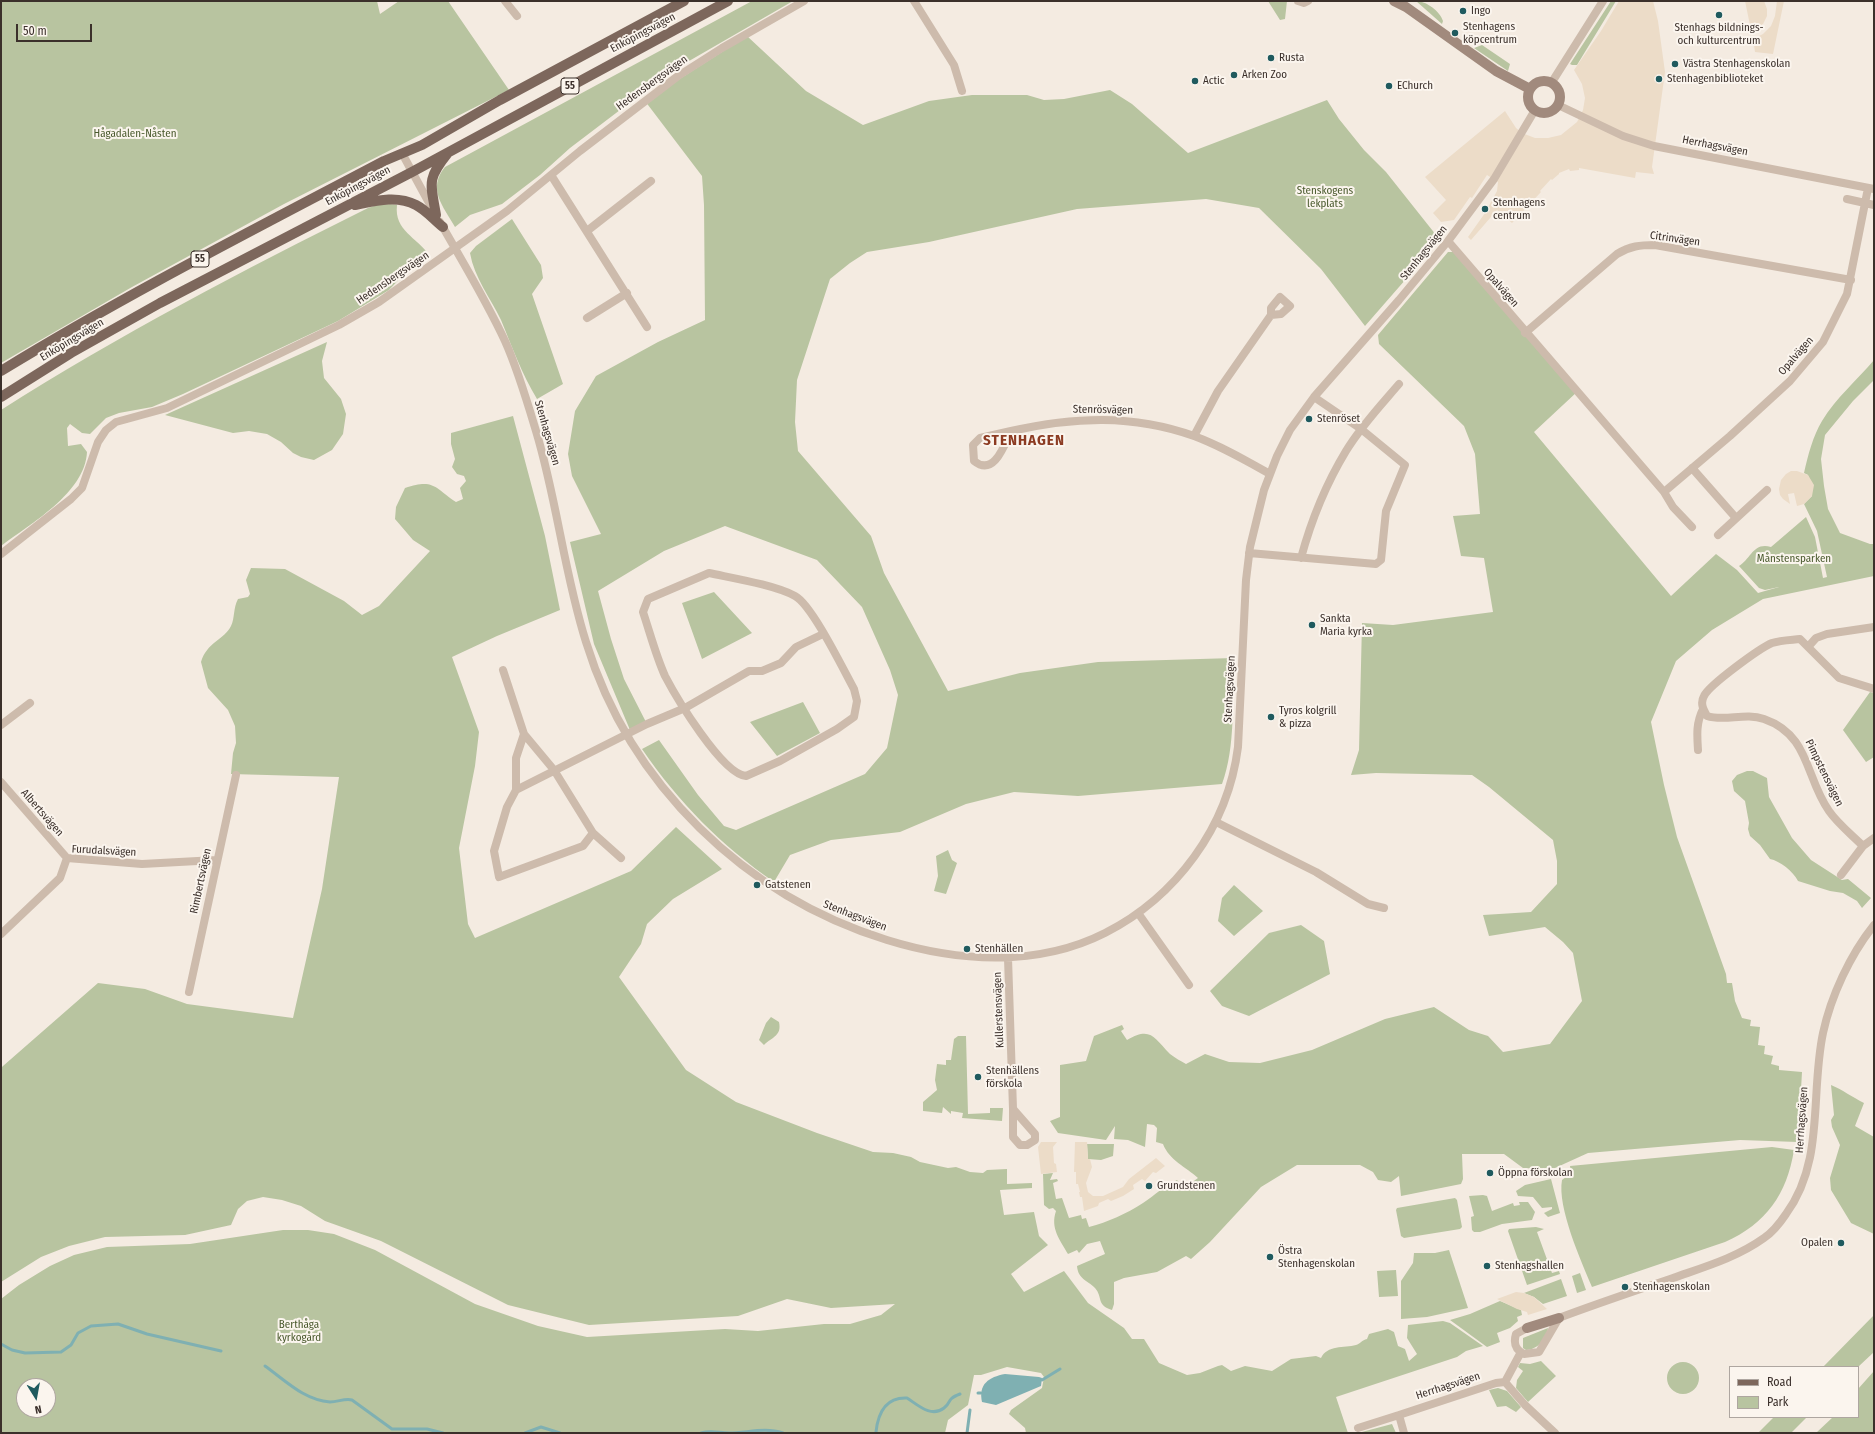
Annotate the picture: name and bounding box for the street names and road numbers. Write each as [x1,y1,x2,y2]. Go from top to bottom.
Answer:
street label: Enköpingsvägen [608,10,678,56]
street label: Hedensbergsvägen [614,53,690,113]
road number: 55 [561,78,579,94]
street label: Herrhagsvägen [1681,133,1749,159]
street label: Enköpingsvägen [323,163,393,209]
street label: Stenhagsvägen [1398,223,1450,283]
street label: Citrinvägen [1649,229,1701,249]
street label: Hedensbergsvägen [354,249,432,307]
road number: 55 [191,251,209,267]
street label: Opalvägen [1481,266,1521,310]
street label: Enköpingsvägen [38,316,106,364]
street label: Opalvägen [1776,334,1816,378]
street label: Stenhagsvägen [531,399,563,467]
street label: Stenrösvägen [1073,403,1133,417]
street label: Stenhagsvägen [1222,655,1238,723]
street label: Pimpstensvägen [1802,737,1846,809]
street label: Albertsvägen [18,787,66,839]
street label: Furudalsvägen [71,843,137,859]
street label: Rimbertsvägen [188,847,214,915]
street label: Stenhagsvägen [821,898,889,934]
street label: Kullerstensvägen [991,972,1007,1048]
street label: Herrhagsvägen [1793,1086,1811,1154]
street label: Herrhagsvägen [1414,1369,1482,1403]

